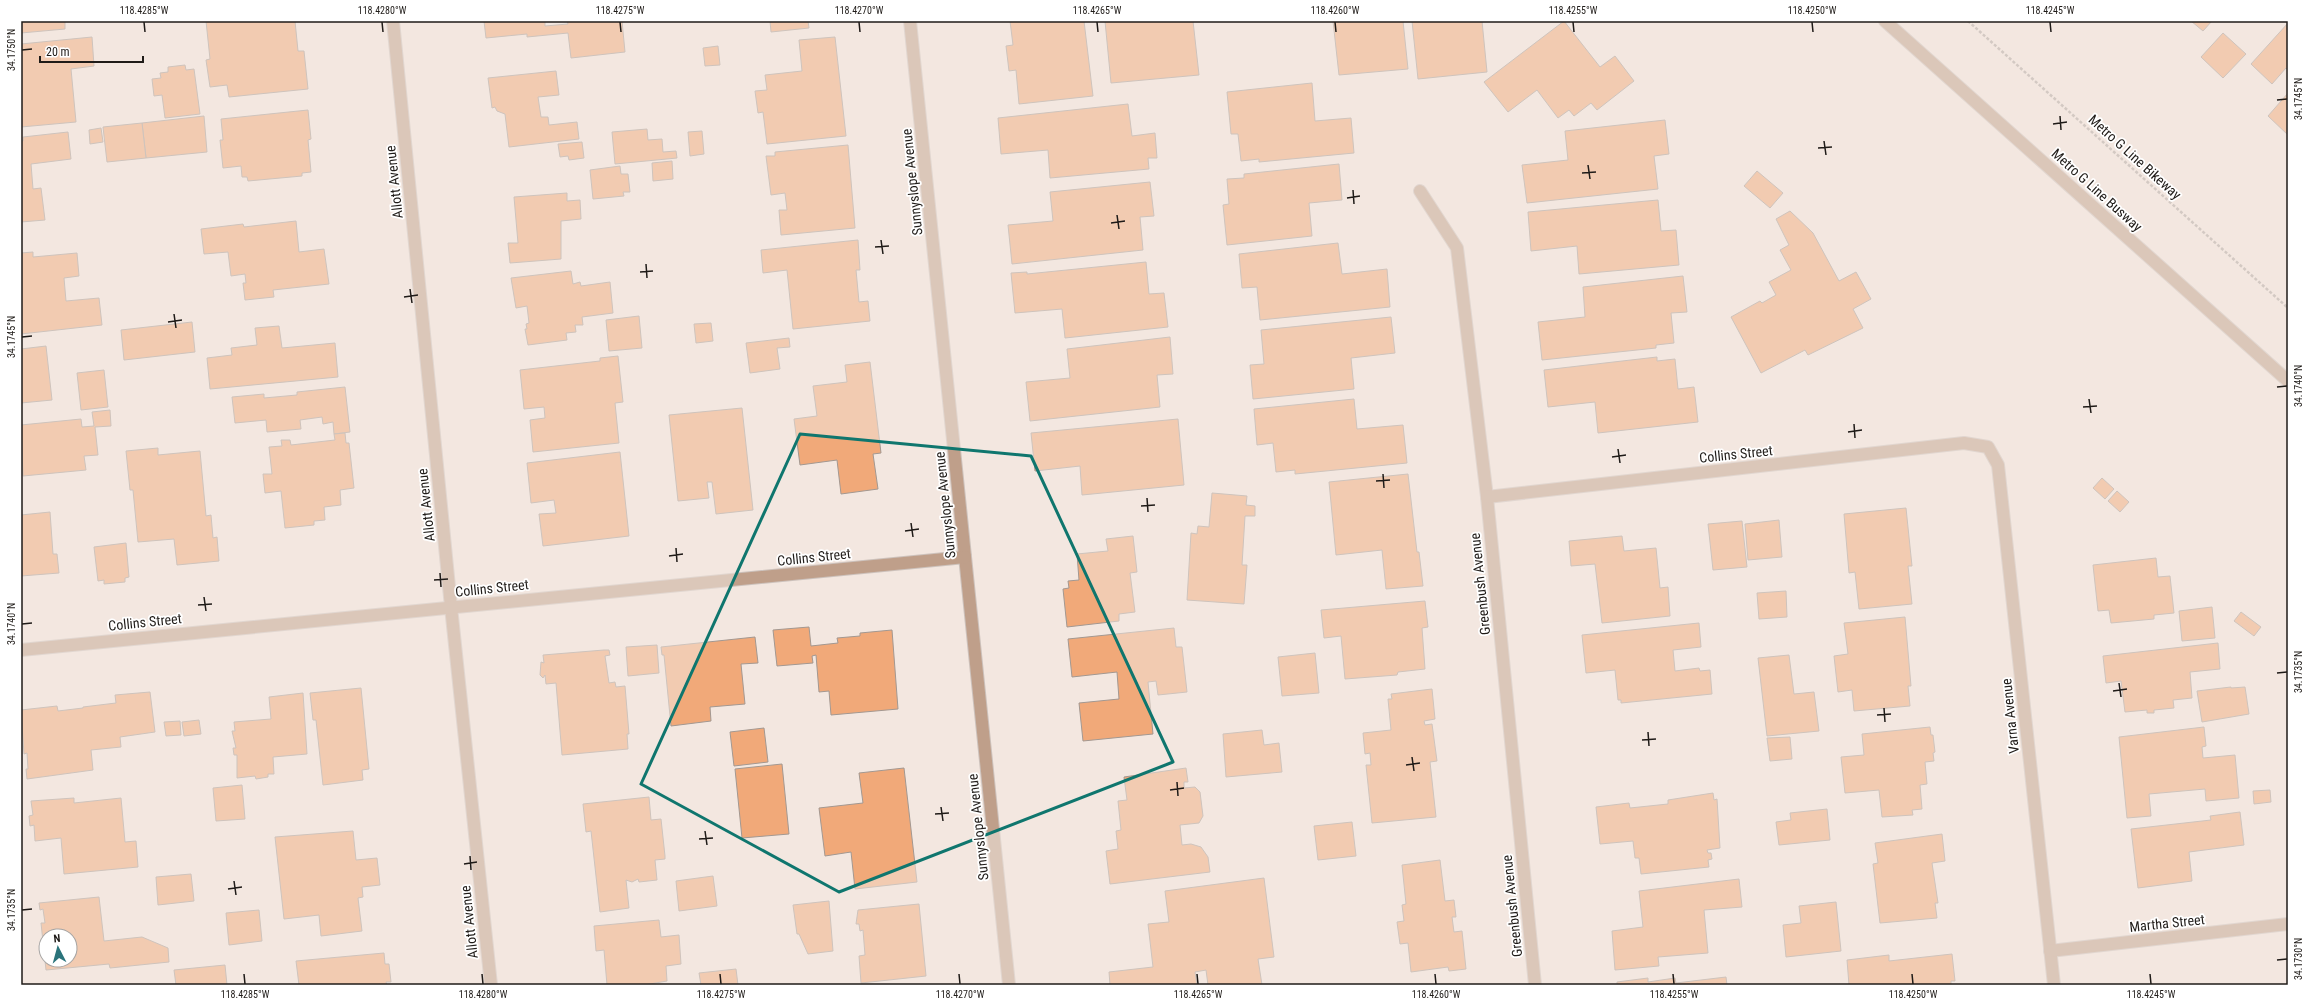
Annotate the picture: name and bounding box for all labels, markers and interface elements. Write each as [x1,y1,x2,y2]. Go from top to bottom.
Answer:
text: 118.4285°W [120,5,169,16]
text: 118.4280°W [358,5,407,16]
text: 118.4275°W [596,5,645,16]
text: 118.4270°W [835,5,884,16]
text: 118.4265°W [1073,5,1122,16]
text: 118.4260°W [1311,5,1360,16]
text: 118.4255°W [1549,5,1598,16]
text: 118.4250°W [1788,5,1837,16]
text: 118.4245°W [2026,5,2075,16]
text: 34.1750°N [6,29,17,71]
scale bar [40,38,143,64]
text: 20 m [46,45,70,59]
text: 34.1745°N [2293,78,2304,120]
street label: Metro G Line Bikeway [2086,111,2185,203]
street label: Sunnyslope Avenue [898,128,926,236]
street label: Allott Avenue [382,144,406,219]
street label: Metro G Line Busway [2049,145,2146,235]
text: 34.1745°N [6,316,17,358]
text: 34.1740°N [2293,365,2304,407]
street label: Collins Street [1698,442,1774,466]
street label: Sunnyslope Avenue [931,451,959,559]
street label: Allott Avenue [414,467,438,542]
street label: Greenbush Avenue [1467,532,1493,636]
street label: Collins Street [776,545,852,569]
street label: Collins Street [454,576,530,600]
text: 34.1740°N [6,603,17,645]
street label: Collins Street [107,610,183,634]
text: 34.1735°N [2293,651,2304,693]
street label: Varna Avenue [1998,677,2022,754]
street label: Sunnyslope Avenue [964,773,992,881]
street label: Greenbush Avenue [1499,854,1525,958]
street label: Allott Avenue [457,884,481,959]
text: 34.1735°N [6,889,17,931]
street label: Martha Street [2129,911,2205,935]
north arrow [38,928,78,968]
text: N [53,932,61,945]
text: 34.1730°N [2293,938,2304,980]
text: 118.4285°W [221,989,270,1000]
text: 118.4280°W [459,989,508,1000]
text: 118.4275°W [697,989,746,1000]
text: 118.4270°W [936,989,985,1000]
text: 118.4265°W [1174,989,1223,1000]
text: 118.4260°W [1412,989,1461,1000]
text: 118.4255°W [1650,989,1699,1000]
text: 118.4250°W [1889,989,1938,1000]
text: 118.4245°W [2127,989,2176,1000]

